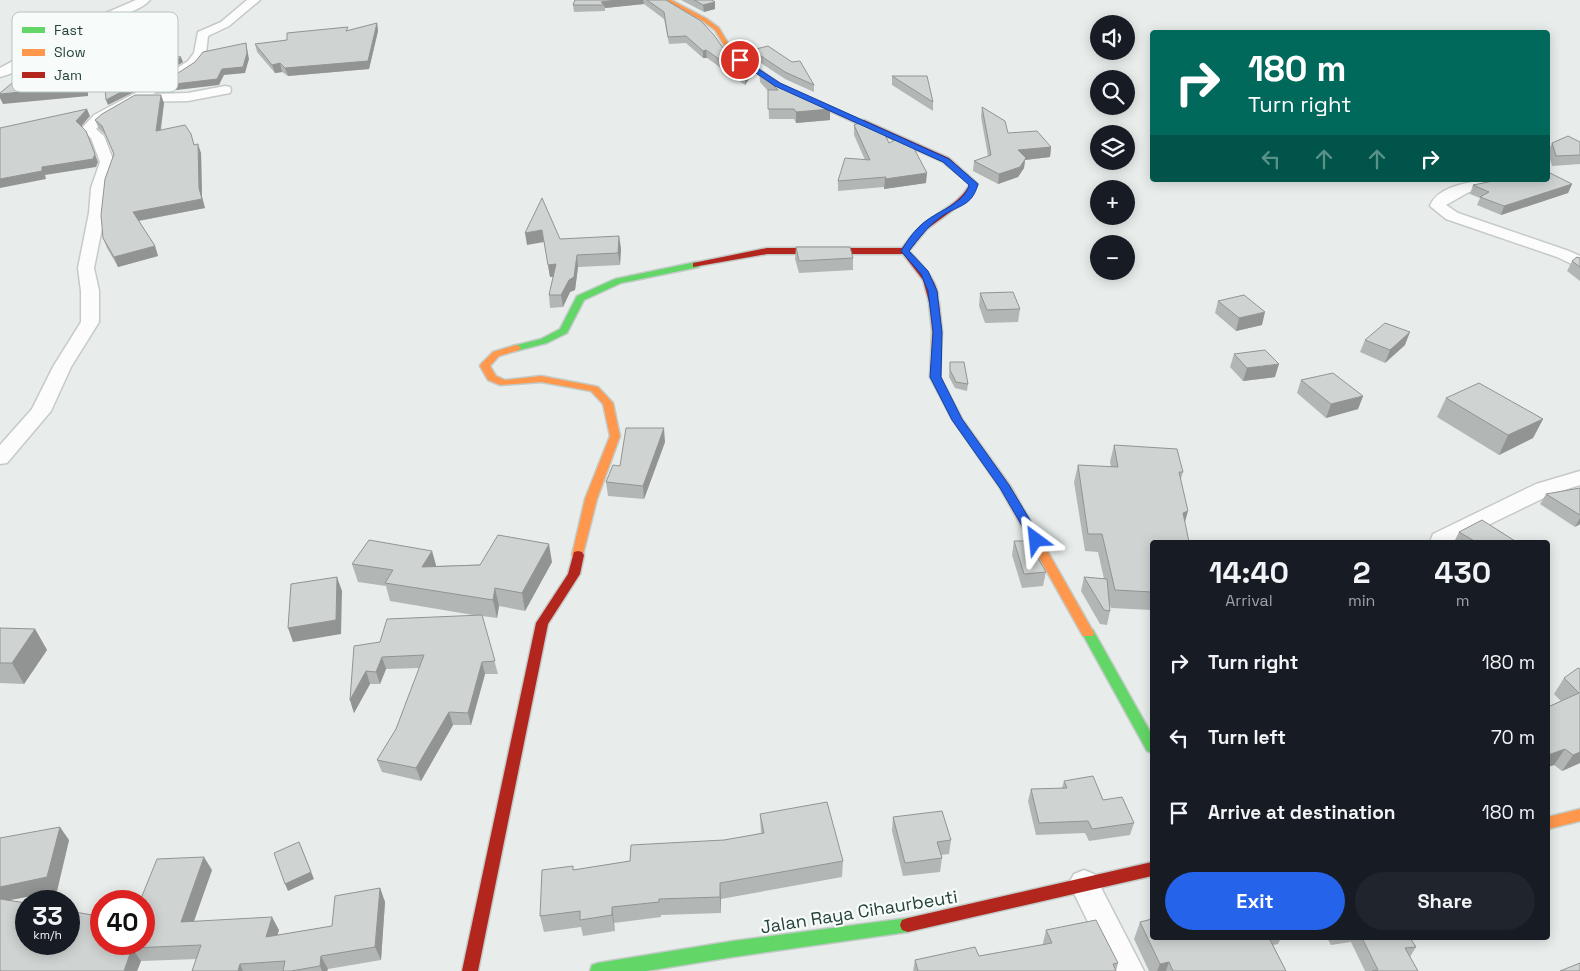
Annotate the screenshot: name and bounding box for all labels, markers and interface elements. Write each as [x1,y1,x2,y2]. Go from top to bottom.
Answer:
legend [12,12,178,92]
map controls [1090,15,1135,280]
button: sound [1090,15,1135,60]
text: Fast [54,21,83,39]
pin [719,39,761,81]
text: Slow [54,43,86,61]
icon: arrive [726,46,754,74]
text: 180 m [1248,47,1346,91]
icon: right [1165,50,1230,115]
text: Jam [54,66,82,84]
button: search [1090,70,1135,115]
text: Turn right [1248,90,1351,118]
button: layers [1090,125,1135,170]
icon: left [1257,145,1285,173]
icon: ahead [1310,145,1338,173]
icon: ahead [1363,145,1391,173]
icon: right [1416,145,1444,173]
button: + [1090,180,1135,225]
button: − [1090,235,1135,280]
position arrow [1009,513,1061,565]
text: 14:40 [1209,553,1289,592]
text: 2 [1353,553,1371,592]
text: 430 [1434,553,1491,592]
text: Arrival [1225,590,1273,611]
text: min [1348,590,1375,611]
text: m [1456,590,1470,611]
icon: right [1165,649,1193,677]
text: Turn right [1208,650,1298,675]
text: 180 m [1482,650,1535,675]
icon: left [1165,724,1193,752]
text: Turn left [1208,725,1286,750]
text: 70 m [1491,725,1535,750]
icon: arrive [1165,799,1193,827]
text: Arrive at destination [1208,800,1396,825]
text: 180 m [1482,800,1535,825]
button: Exit [1165,872,1345,930]
button: Share [1355,872,1535,930]
street label: Jalan Raya Cihaurbeuti [759,885,959,938]
speed limit sign: 40 [90,890,155,955]
text: 33 [32,900,63,932]
text: km/h [33,927,62,943]

